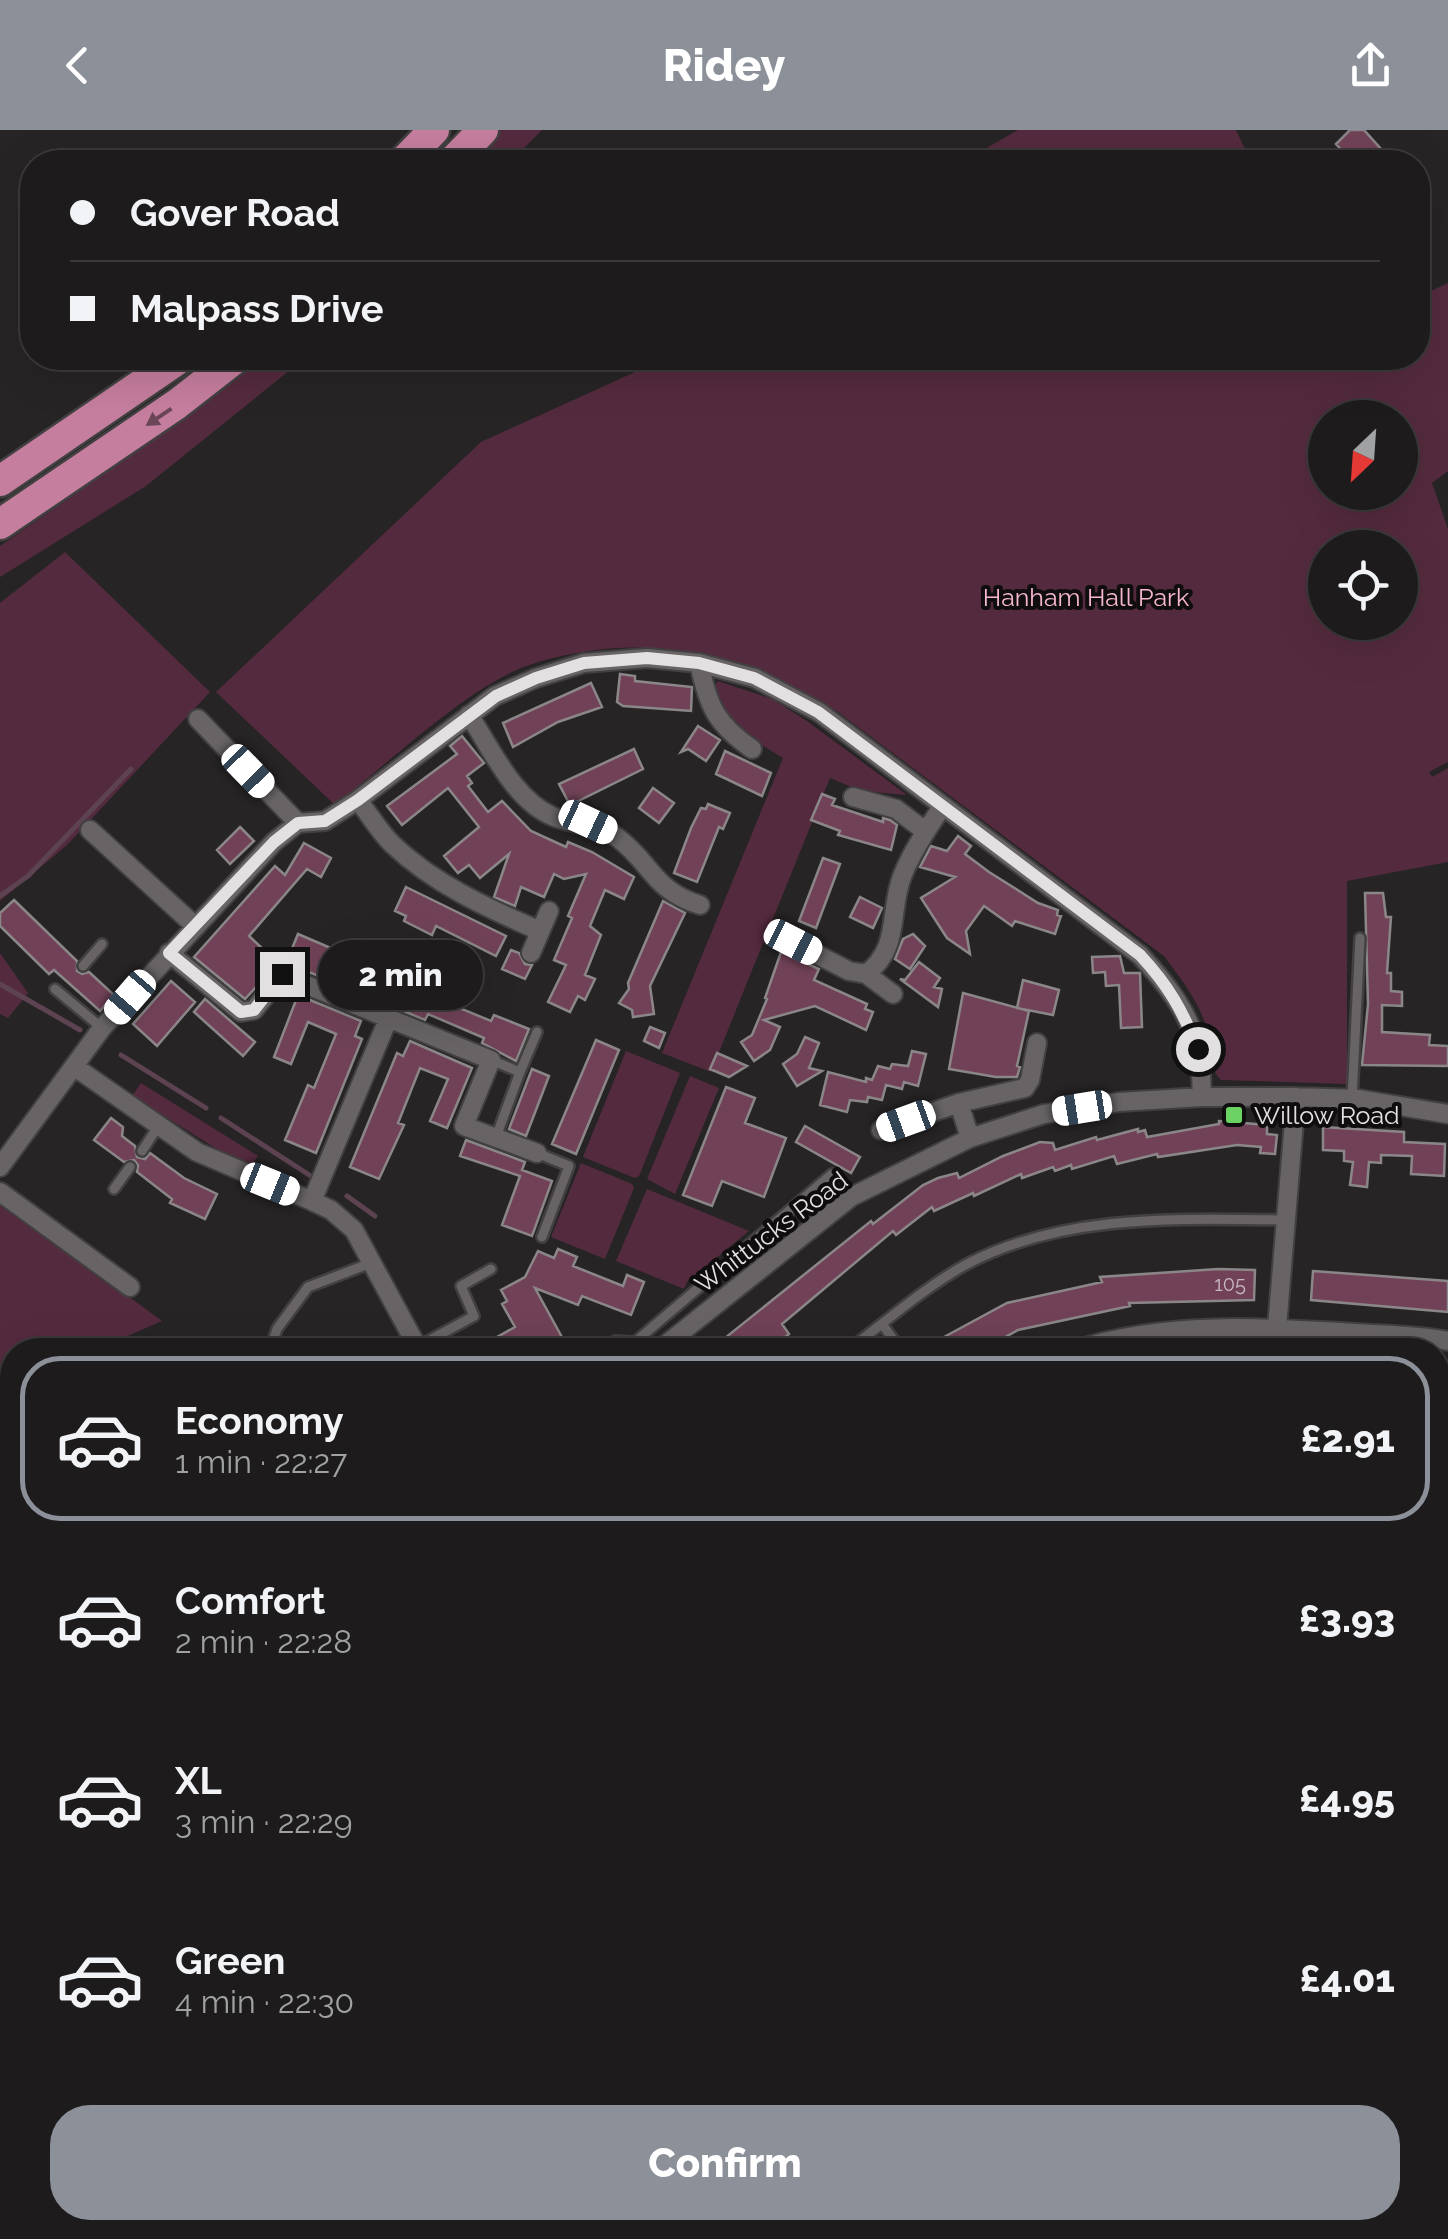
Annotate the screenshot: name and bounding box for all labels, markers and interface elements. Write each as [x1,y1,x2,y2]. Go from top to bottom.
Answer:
icon: back [50,38,105,93]
icon: share [1343,38,1398,93]
text: Ridey [663,39,785,92]
text: Gover Road [130,190,340,235]
text: Malpass Drive [130,286,384,331]
north arrow [1308,400,1418,510]
map controls [1308,400,1418,640]
one-way arrow [145,407,172,426]
button: locate [1308,530,1418,640]
park label: Hanham Hall Park [983,582,1190,612]
car [216,739,280,803]
car [554,796,622,848]
car [759,915,827,969]
callout: 2 min [317,939,482,1009]
route end [260,952,305,997]
text: 2 min [358,956,443,993]
car [99,965,161,1029]
route start [1176,1027,1221,1072]
car [1050,1088,1114,1128]
car [873,1097,939,1145]
place label: Willow Road [1254,1100,1400,1130]
marker: Willow Road [1223,1104,1245,1126]
car [237,1159,303,1209]
street label: Whittucks Road [689,1165,853,1299]
house number: 105 [1214,1272,1246,1296]
icon: car [55,1394,145,1484]
text: Economy [175,1398,344,1443]
text: £2.91 [1300,1416,1395,1461]
text: 1 min · 22:27 [175,1443,347,1480]
icon: car [55,1574,145,1664]
text: Comfort [175,1578,325,1623]
text: £3.93 [1299,1596,1395,1641]
text: 2 min · 22:28 [175,1623,352,1660]
icon: car [55,1754,145,1844]
text: XL [175,1758,222,1803]
text: £4.95 [1299,1776,1395,1821]
text: 3 min · 22:29 [175,1803,352,1840]
icon: car [55,1934,145,2024]
text: Green [175,1938,285,1983]
text: £4.01 [1300,1956,1395,2001]
text: 4 min · 22:30 [175,1983,354,2020]
button: Confirm [50,2105,1400,2220]

